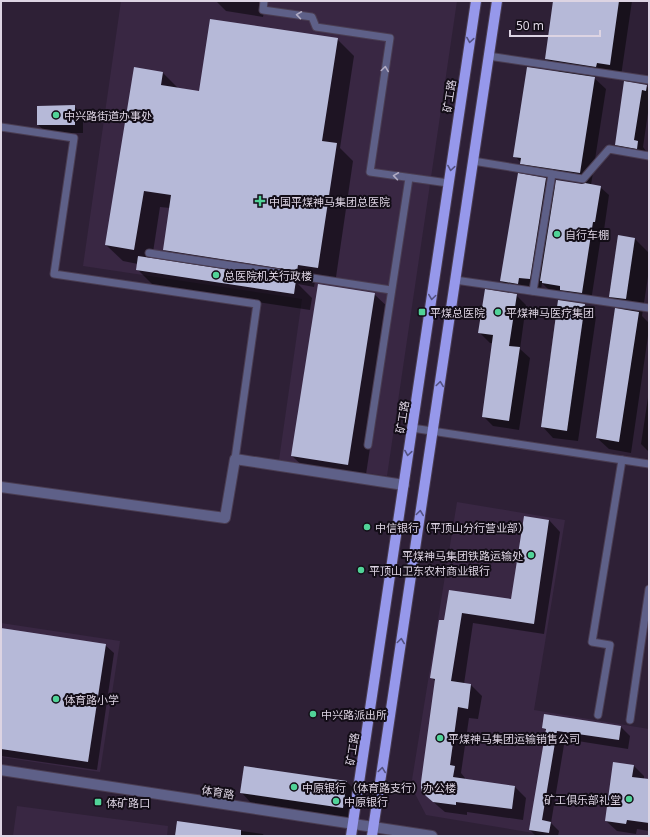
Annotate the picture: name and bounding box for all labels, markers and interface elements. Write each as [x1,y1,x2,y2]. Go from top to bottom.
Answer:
one-way arrow [296,11,302,20]
scale bar [510,12,600,38]
text: 50 m [516,17,544,34]
one-way arrow [466,36,475,43]
one-way arrow [380,66,389,72]
street label: 矿工路 [439,79,459,113]
place label: 中兴路街道办事处 [64,108,152,123]
marker: 中兴路街道办事处 [51,110,61,120]
one-way arrow [447,165,456,171]
one-way arrow [393,172,399,181]
place label: 中国平煤神马集团总医院 [269,194,390,209]
marker: 中国平煤神马集团总医院 [254,195,266,207]
place label: 自行车棚 [565,227,609,242]
marker: 自行车棚 [552,229,562,239]
place label: 总医院机关行政楼 [224,268,312,283]
marker: 总医院机关行政楼 [211,270,221,280]
one-way arrow [428,294,437,300]
place label: 平煤总医院 [430,305,485,320]
place label: 平煤神马医疗集团 [506,305,594,320]
marker: 平煤总医院 [417,307,427,317]
marker: 平煤神马医疗集团 [493,307,503,317]
one-way arrow [435,381,443,387]
street label: 矿工路 [392,400,412,434]
one-way arrow [404,450,413,456]
one-way arrow [415,509,424,516]
place label: 中信银行（平顶山分行营业部） [375,520,529,535]
marker: 中信银行（平顶山分行营业部） [362,522,372,532]
place label: 平煤神马集团铁路运输处 [402,548,523,563]
marker: 平煤神马集团铁路运输处 [526,550,536,560]
place label: 平顶山卫东农村商业银行 [369,563,490,578]
marker: 平顶山卫东农村商业银行 [356,565,366,575]
one-way arrow [396,638,405,644]
place label: 体育路小学 [64,692,119,707]
marker: 体育路小学 [51,694,61,704]
place label: 中兴路派出所 [321,707,387,722]
marker: 中兴路派出所 [308,709,318,719]
place label: 平煤神马集团运输销售公司 [448,731,580,746]
street label: 矿工路 [342,732,362,766]
marker: 平煤神马集团运输销售公司 [435,733,445,743]
one-way arrow [377,767,386,773]
place label: 中原银行（体育路支行）办公楼 [302,780,456,795]
street label: 体育路 [201,782,235,802]
marker: 中原银行（体育路支行）办公楼 [289,782,299,792]
place label: 矿工俱乐部礼堂 [544,792,621,807]
place label: 中原银行 [344,794,388,809]
marker: 矿工俱乐部礼堂 [624,794,634,804]
place label: 体矿路口 [106,795,150,810]
marker: 中原银行 [331,796,341,806]
marker: 体矿路口 [93,797,103,807]

